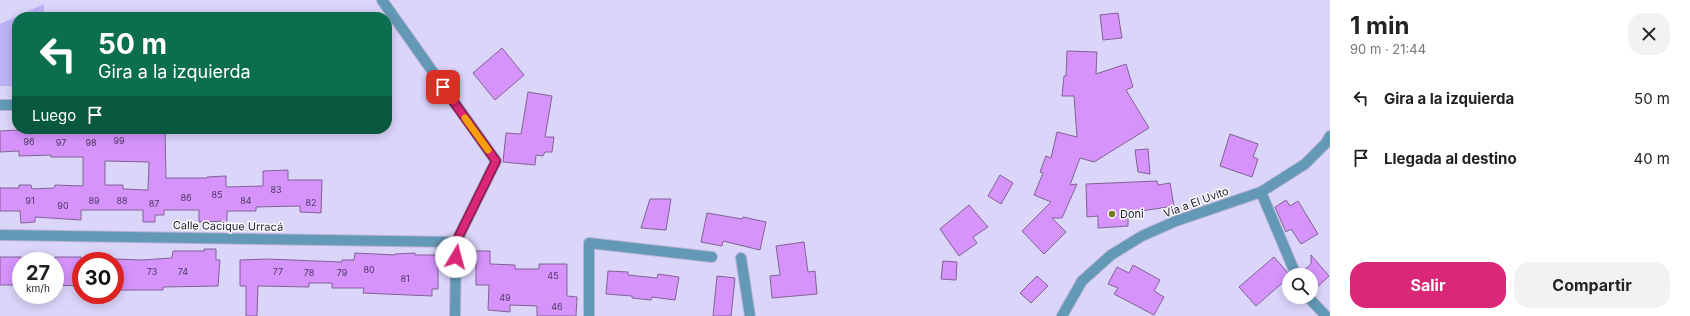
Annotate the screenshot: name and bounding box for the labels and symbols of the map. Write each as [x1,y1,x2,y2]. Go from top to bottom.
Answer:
pin [426,70,460,104]
house number: 99 [113,135,125,146]
house number: 96 [23,136,35,147]
house number: 97 [56,137,66,148]
house number: 98 [85,137,97,148]
house number: 83 [270,184,282,195]
street label: Vía a El Uvito [1162,184,1231,220]
house number: 85 [211,189,223,200]
house number: 86 [180,192,192,203]
house number: 91 [25,195,35,206]
house number: 89 [88,195,100,206]
house number: 88 [116,195,128,206]
house number: 84 [240,195,252,206]
house number: 82 [305,197,317,208]
house number: 87 [149,198,159,209]
house number: 90 [57,200,69,211]
place label: Doni [1120,207,1144,221]
marker: Doni [1107,209,1117,219]
street label: Calle Cacique Urracá [173,218,283,234]
position arrow [435,236,477,278]
speed limit sign: 30 [72,252,124,304]
house number: 80 [363,264,375,275]
house number: 73 [147,266,158,277]
house number: 74 [178,266,188,277]
house number: 77 [273,266,283,277]
house number: 78 [304,267,315,278]
house number: 79 [337,267,348,278]
house number: 45 [547,270,559,281]
house number: 81 [400,273,410,284]
house number: 49 [499,292,511,303]
house number: 46 [551,301,563,312]

